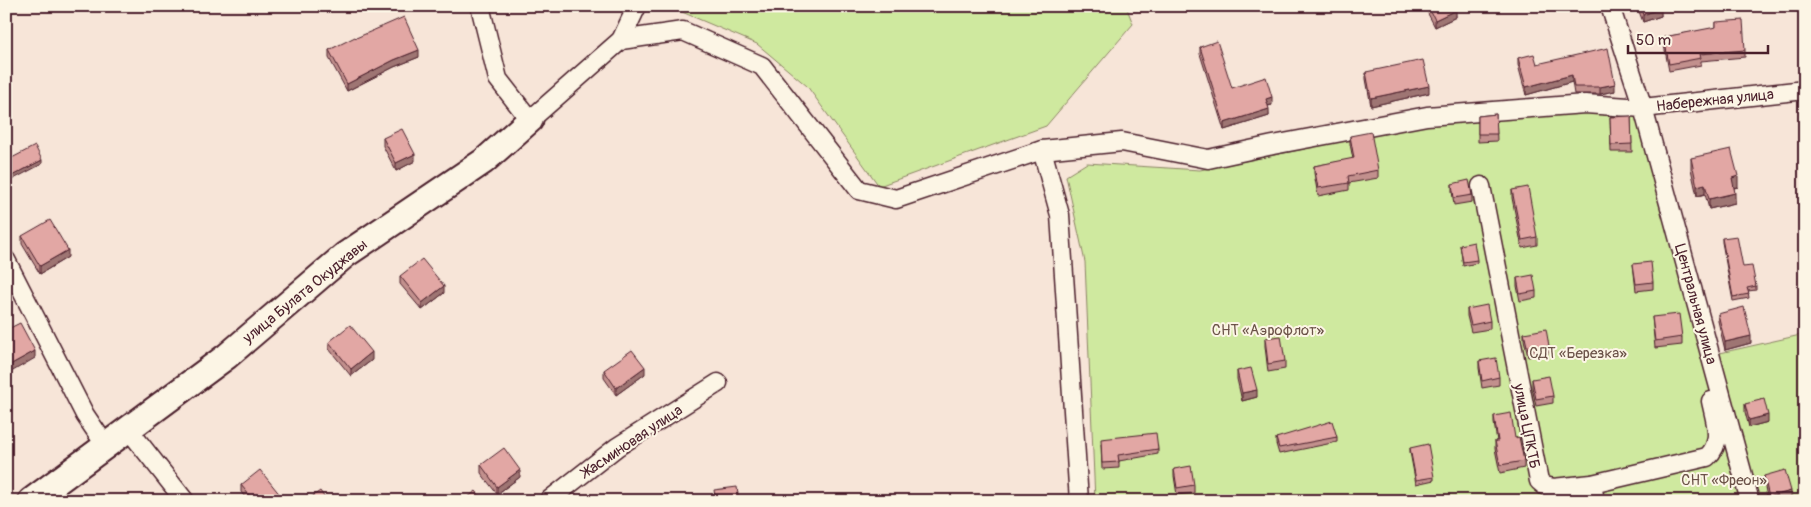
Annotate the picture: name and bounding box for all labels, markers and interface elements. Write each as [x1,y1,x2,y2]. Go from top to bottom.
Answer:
scale bar [1628,22,1768,54]
text: 50 m [1636,31,1671,50]
street label: Набережная улица [1655,85,1775,116]
street label: улица Булата Окуджавы [238,235,371,348]
street label: Центральная улица [1670,242,1721,366]
park label: СНТ «Аэрофлот» [1212,321,1325,340]
park label: СДТ «Березка» [1529,344,1627,363]
street label: улица ЦПКТБ [1509,381,1544,470]
street label: Жасминовая улица [577,401,686,483]
park label: СНТ «Фреон» [1681,471,1767,490]

